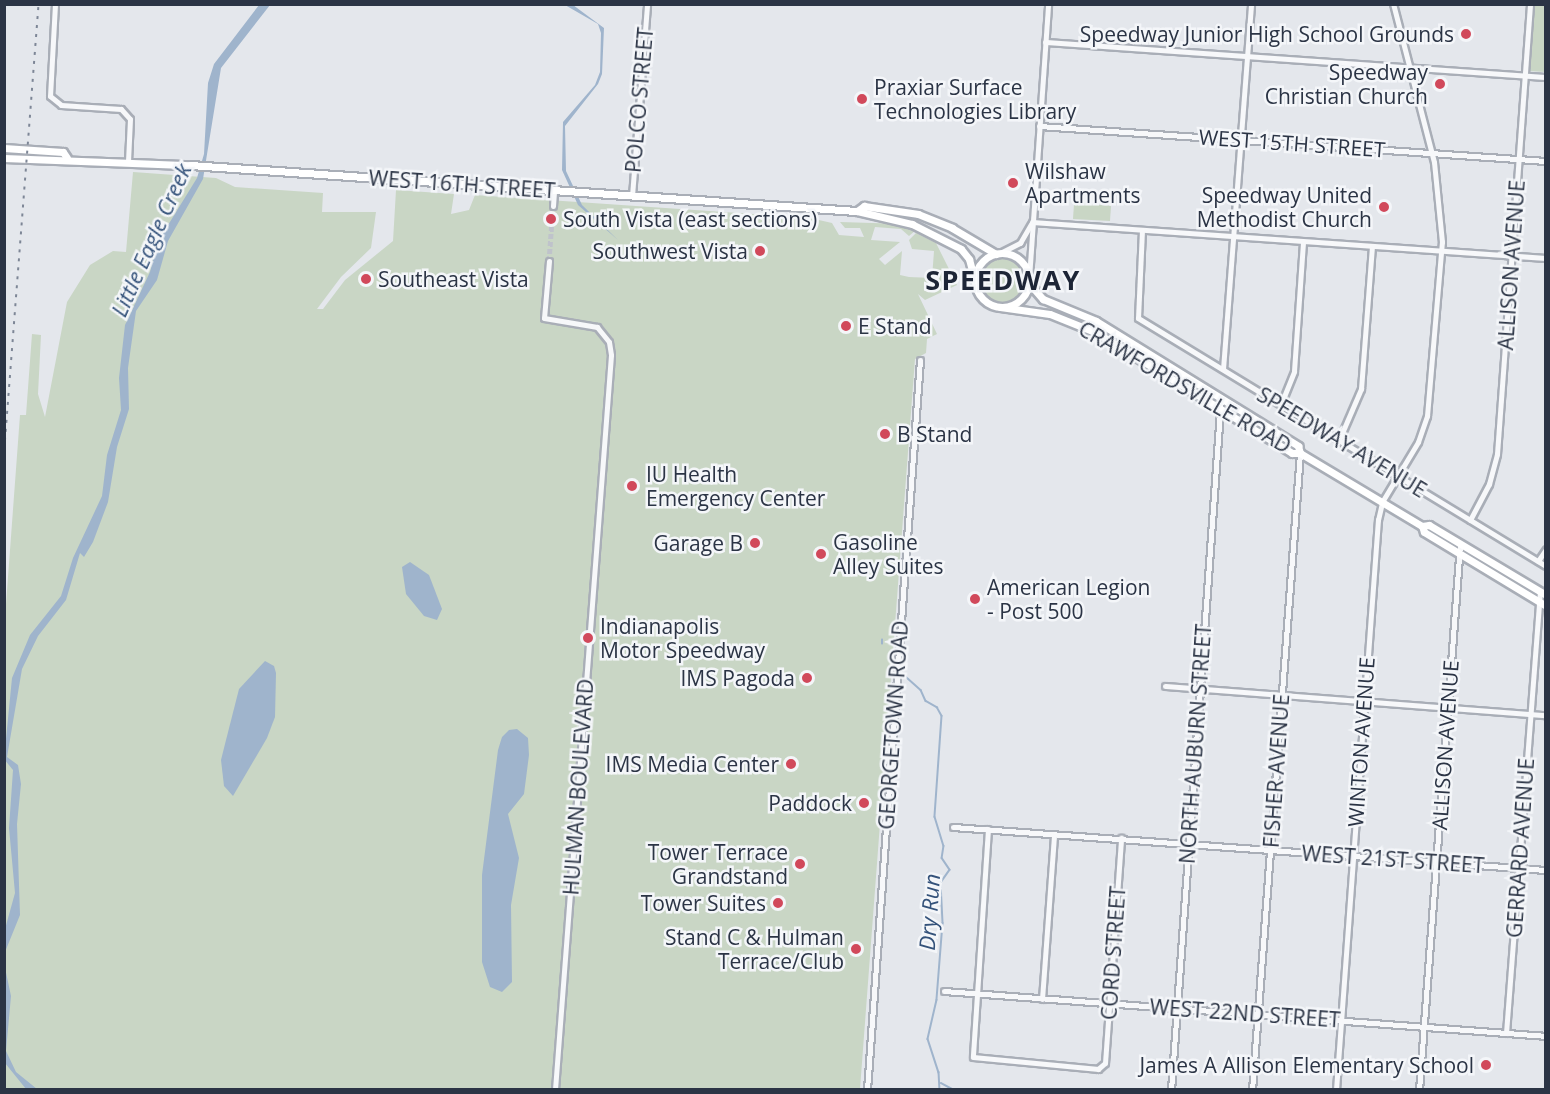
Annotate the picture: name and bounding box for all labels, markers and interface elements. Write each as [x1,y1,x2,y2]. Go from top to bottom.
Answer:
place label: Speedway Junior High School Grounds [1080,21,1454,47]
street label: POLCO STREET [620,26,658,174]
marker: Speedway Junior High School Grounds [1459,27,1473,41]
place label: Speedway Christian Church [1265,59,1428,109]
place label: Praxiar Surface Technologies Library [874,74,1076,124]
marker: Speedway Christian Church [1433,77,1447,91]
marker: Praxiar Surface Technologies Library [855,92,869,106]
street label: WEST 15TH STREET [1198,124,1386,162]
place label: Wilshaw Apartments [1025,158,1140,208]
water label: Little Eagle Creek [105,159,197,321]
street label: WEST 16TH STREET [368,165,556,203]
marker: Wilshaw Apartments [1006,176,1020,190]
street label: ALLISON AVENUE [1492,179,1530,351]
place label: Speedway United Methodist Church [1197,182,1372,232]
marker: Speedway United Methodist Church [1377,200,1391,214]
place label: South Vista (east sections) [563,206,817,232]
marker: South Vista (east sections) [544,212,558,226]
place label: Southwest Vista [593,238,748,264]
marker: Southwest Vista [753,244,767,258]
district label: SPEEDWAY [925,264,1081,296]
place label: Southeast Vista [378,266,529,292]
marker: Southeast Vista [359,272,373,286]
place label: E Stand [858,313,932,339]
street label: CRAWFORDSVILLE ROAD [1074,316,1296,458]
marker: E Stand [839,319,853,333]
street label: SPEEDWAY AVENUE [1253,382,1431,502]
place label: B Stand [897,421,972,447]
marker: B Stand [878,427,892,441]
place label: IU Health Emergency Center [646,461,825,511]
marker: IU Health Emergency Center [623,477,641,495]
place label: Gasoline Alley Suites [833,529,944,579]
place label: Garage B [654,530,743,556]
marker: Garage B [748,536,762,550]
marker: Gasoline Alley Suites [814,547,828,561]
place label: American Legion - Post 500 [987,574,1150,624]
marker: American Legion - Post 500 [968,592,982,606]
place label: Indianapolis Motor Speedway [600,613,765,663]
street label: GEORGETOWN ROAD [873,620,913,830]
street label: NORTH AUBURN STREET [1174,623,1216,865]
marker: Indianapolis Motor Speedway [581,631,595,645]
street label: WINTON AVENUE [1342,656,1380,828]
street label: ALLISON AVENUE [1426,659,1464,831]
place label: IMS Pagoda [680,665,795,691]
marker: IMS Pagoda [800,671,814,685]
street label: HULMAN BOULEVARD [558,678,598,896]
street label: FISHER AVENUE [1258,693,1294,849]
place label: IMS Media Center [606,751,779,777]
marker: IMS Media Center [784,757,798,771]
street label: GERRARD AVENUE [1501,757,1539,939]
place label: Paddock [768,790,852,816]
marker: Paddock [857,796,871,810]
place label: Tower Terrace Grandstand [648,839,788,889]
street label: WEST 21ST STREET [1301,840,1485,878]
marker: Tower Terrace Grandstand [793,857,807,871]
water label: Dry Run [913,873,945,951]
street label: CORD STREET [1096,885,1130,1021]
place label: Tower Suites [641,890,766,916]
marker: Tower Suites [771,896,785,910]
place label: Stand C & Hulman Terrace/Club [665,924,844,974]
marker: Stand C & Hulman Terrace/Club [849,942,863,956]
street label: WEST 22ND STREET [1149,994,1341,1032]
place label: James A Allison Elementary School [1139,1052,1474,1078]
marker: James A Allison Elementary School [1479,1058,1493,1072]

